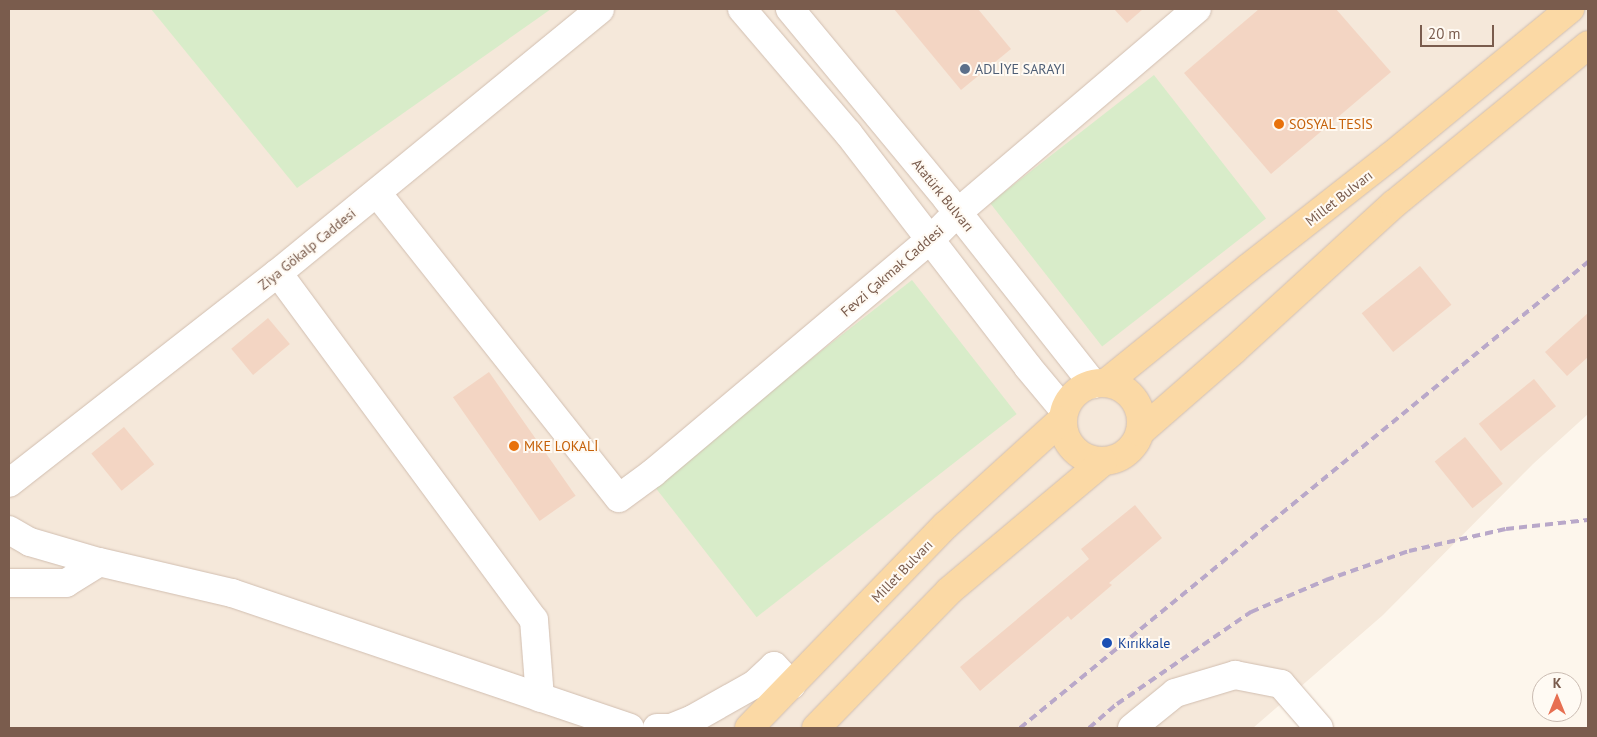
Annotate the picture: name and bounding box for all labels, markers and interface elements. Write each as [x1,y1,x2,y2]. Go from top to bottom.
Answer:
scale bar [1422,15,1496,47]
text: 20 m [1428,24,1461,43]
place label: ADLİYE SARAYI [975,61,1065,77]
marker: ADLİYE SARAYI [959,63,971,75]
place label: SOSYAL TESİS [1289,116,1374,132]
marker: SOSYAL TESİS [1273,118,1285,130]
street label: Atatürk Bulvarı [908,155,978,235]
street label: Millet Bulvarı [1302,167,1376,229]
street label: Ziya Gökalp Caddesi [255,205,359,293]
street label: Fevzi Çakmak Caddesi [837,222,947,320]
place label: MKE LOKALİ [524,438,598,454]
marker: MKE LOKALİ [508,440,520,452]
street label: Millet Bulvarı [868,536,936,606]
place label: Kırıkkale [1118,635,1170,651]
marker: Kırıkkale [1100,636,1114,650]
north arrow [1532,672,1582,722]
text: K [1553,674,1561,692]

